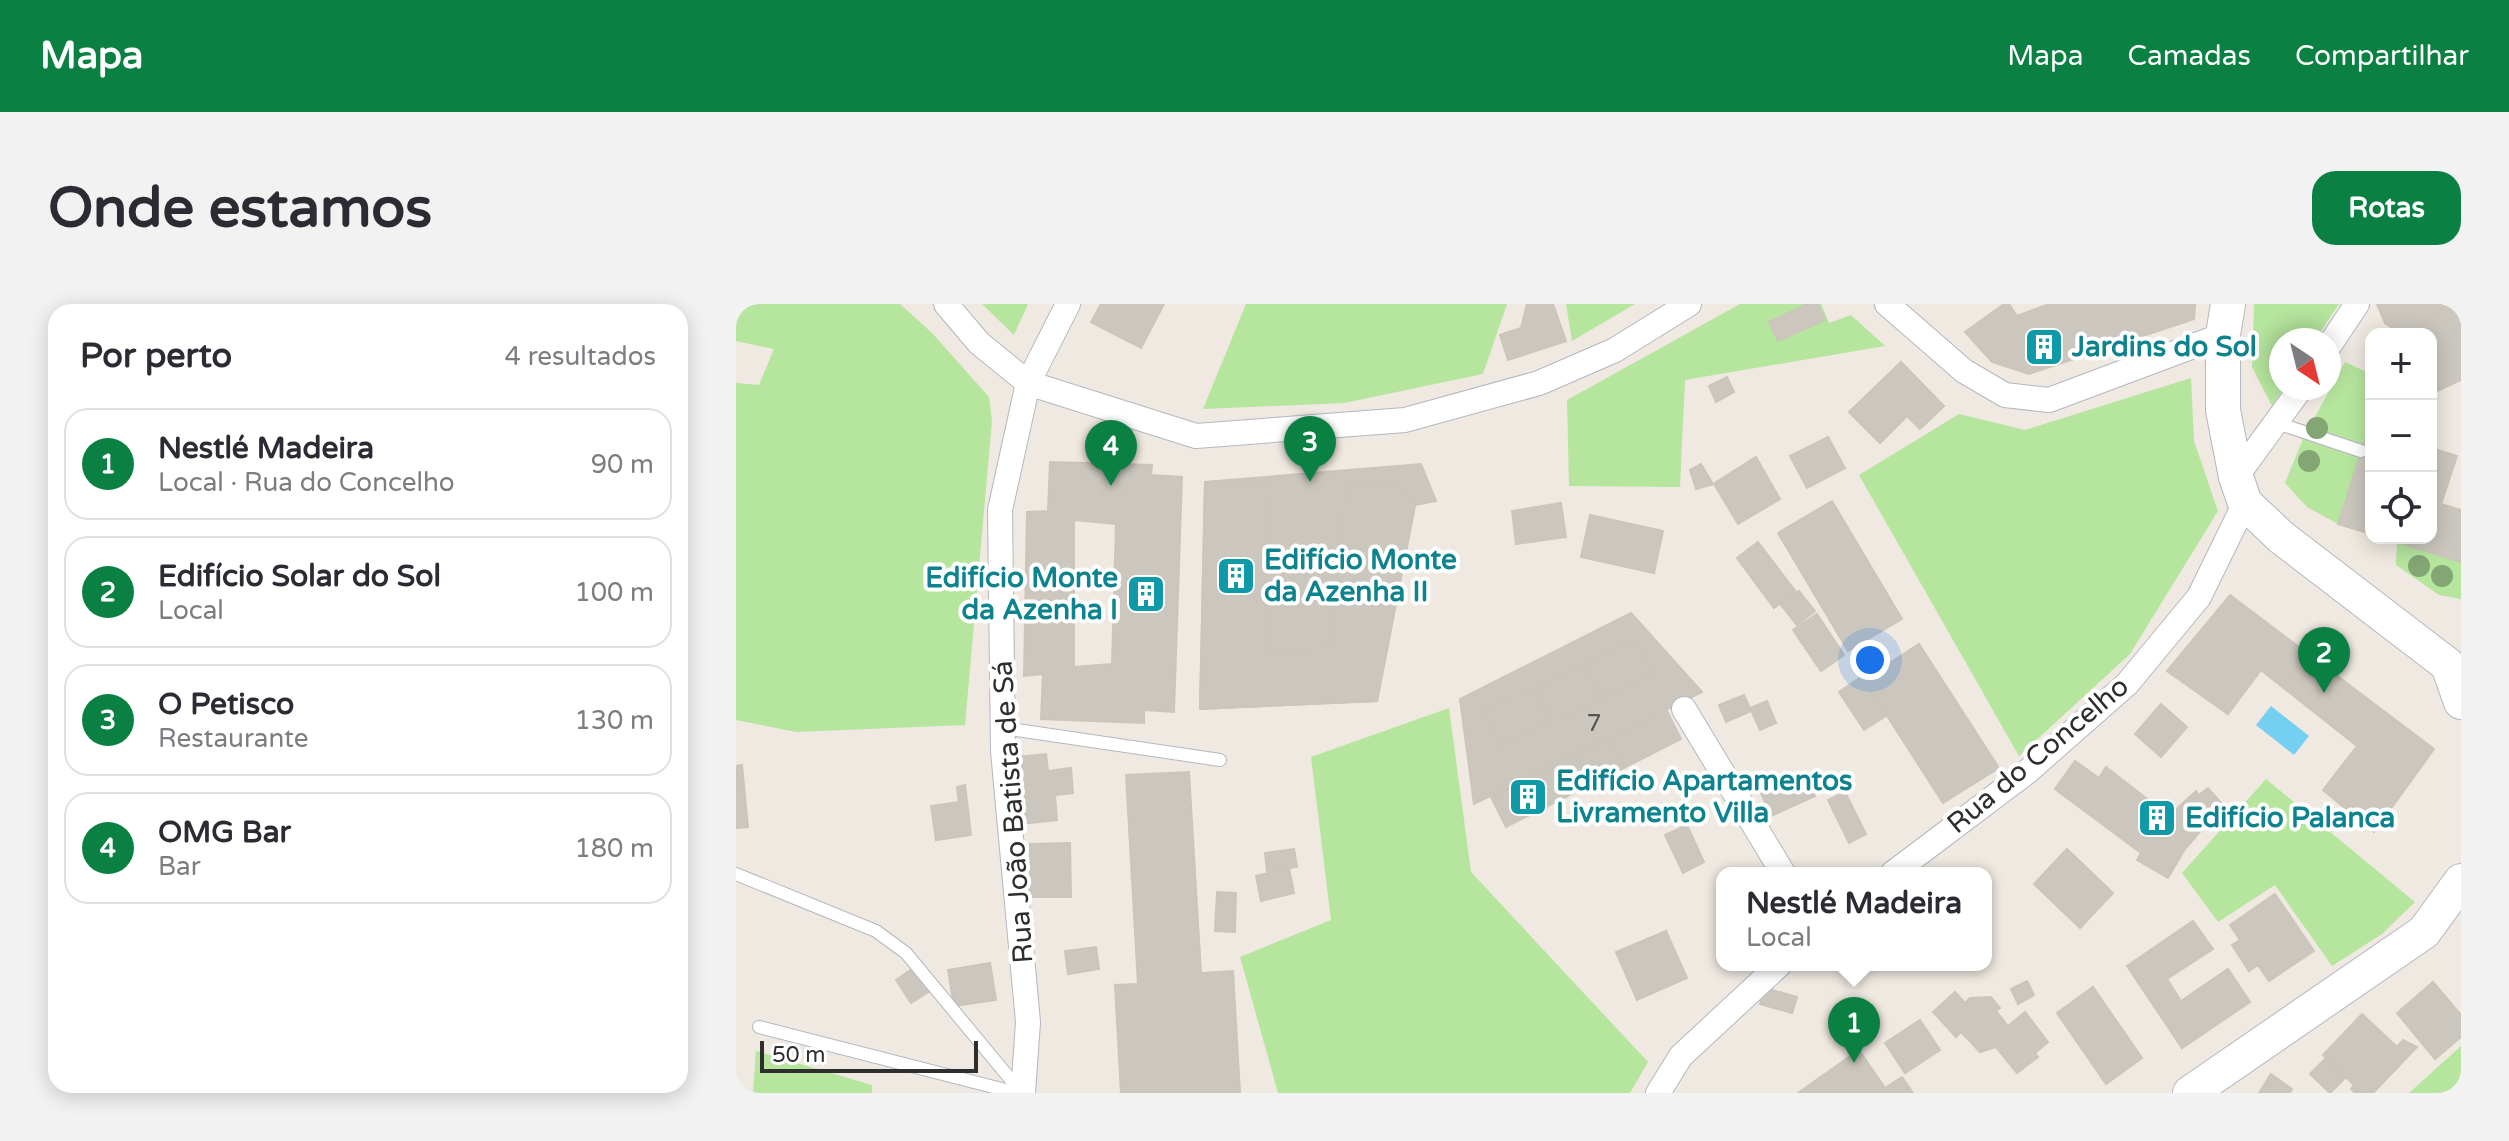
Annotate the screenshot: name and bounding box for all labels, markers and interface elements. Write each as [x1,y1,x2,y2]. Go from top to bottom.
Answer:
text: Mapa [40,33,143,79]
text: Mapa [2007,39,2083,73]
text: Camadas [2127,39,2251,73]
text: Compartilhar [2295,39,2469,73]
button: Rotas [2312,171,2461,245]
text: Onde estamos [48,175,432,242]
building icon: Jardins do Sol [2023,326,2065,368]
north arrow [2269,328,2341,400]
map controls [2365,328,2437,544]
button: + [2365,328,2437,400]
place label: Jardins do Sol [2071,330,2257,364]
text: Por perto [80,336,232,377]
text: 4 resultados [505,341,656,372]
button: − [2365,400,2437,472]
pin: 3 [1284,416,1336,482]
pin: 4 [1085,420,1137,486]
text: Nestlé Madeira [158,430,374,467]
text: 1 [100,449,116,480]
text: 90 m [591,449,654,480]
text: Local · Rua do Concelho [158,467,455,498]
button: locate [2365,472,2437,544]
place label: Edifício Monte da Azenha II [1264,543,1457,609]
building icon: Edifício Monte da Azenha II [1215,555,1257,597]
text: Edifício Solar do Sol [158,558,441,595]
place label: Edifício Monte da Azenha I [925,561,1118,627]
building icon: Edifício Monte da Azenha I [1125,573,1167,615]
text: 2 [100,577,116,608]
text: 100 m [574,577,654,608]
text: Local [158,595,224,626]
pin: 2 [2298,627,2350,693]
your location [1850,640,1890,680]
street label: Rua João Batista de Sá [985,659,1041,965]
street label: Rua do Concelho [1940,669,2136,841]
text: O Petisco [158,686,294,723]
text: 3 [100,705,116,736]
text: 130 m [574,705,654,736]
house number: 7 [1586,709,1602,738]
text: Restaurante [158,723,308,754]
place label: Edifício Apartamentos Livramento Villa [1556,764,1853,830]
building icon: Edifício Apartamentos Livramento Villa [1507,776,1549,818]
building icon: Edifício Palanca [2136,797,2178,839]
place label: Edifício Palanca [2185,801,2395,835]
text: OMG Bar [158,814,291,851]
text: 4 [100,833,116,864]
text: 180 m [574,833,654,864]
text: Bar [158,851,201,882]
popup [1716,867,1992,971]
text: Nestlé Madeira [1746,885,1962,922]
text: Local [1746,922,1812,953]
pin: 1 [1828,997,1880,1063]
scale bar [760,1037,978,1073]
text: 50 m [772,1042,826,1068]

